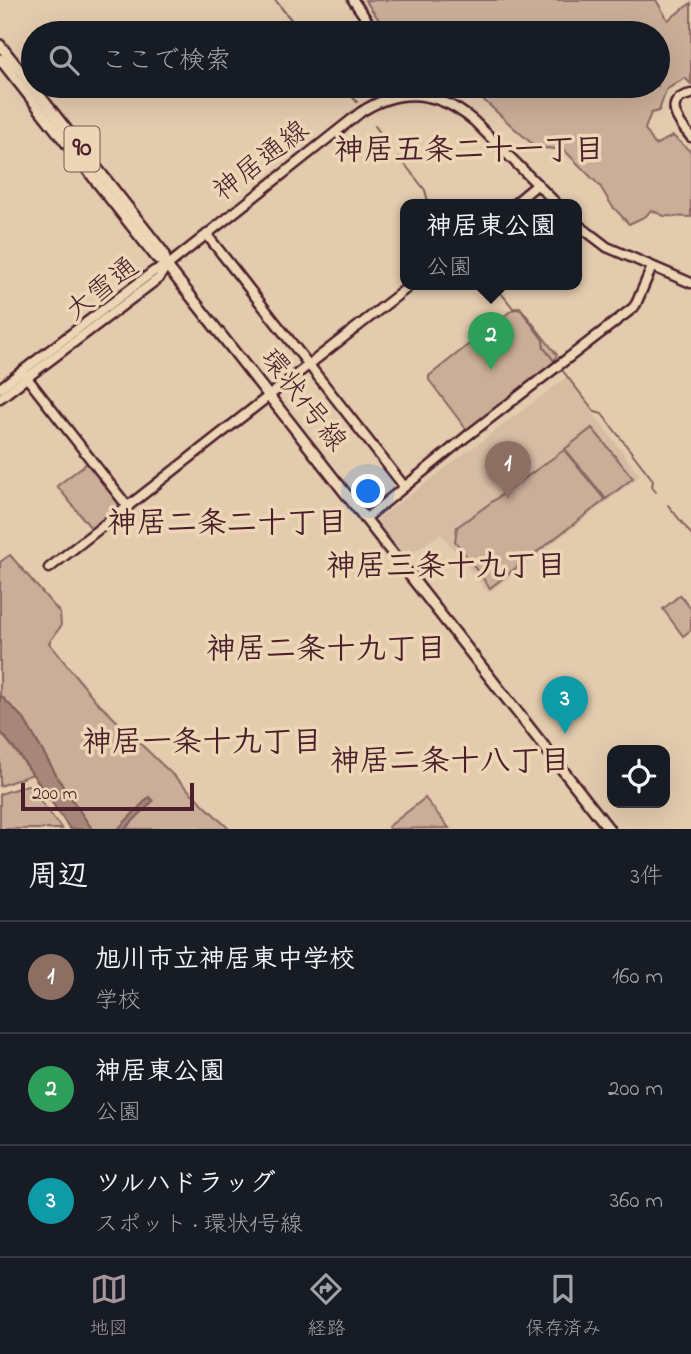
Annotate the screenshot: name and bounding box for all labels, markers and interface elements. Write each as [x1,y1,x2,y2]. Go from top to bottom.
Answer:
search box [21,21,670,98]
icon: search [45,41,83,79]
text: ここで検索 [101,43,231,81]
street label: 神居通線 [205,111,319,213]
road number: 90 [64,126,100,172]
district label: 神居五条二十一丁目 [334,130,604,174]
popup [400,199,582,290]
text: 神居東公園 [426,209,556,247]
street label: 大雪通 [57,248,149,332]
text: 公園 [426,252,472,285]
pin: 2 [468,312,514,370]
street label: 環状1号線 [249,341,355,461]
pin: 1 [485,441,531,499]
your location [351,474,385,508]
district label: 神居二条二十丁目 [107,503,347,547]
district label: 神居三条十九丁目 [326,546,566,590]
district label: 神居二条十九丁目 [206,629,446,673]
pin: 3 [542,676,588,734]
district label: 神居一条十九丁目 [82,722,322,766]
district label: 神居二条十八丁目 [330,741,570,785]
map controls [607,745,670,808]
button: locate [607,745,670,808]
scale bar [21,780,194,812]
text: 200 m [32,781,77,808]
text: 周辺 [28,856,88,900]
text: 3件 [631,861,663,894]
text: 旭川市立神居東中学校 [95,942,355,980]
text: 1 [47,961,55,994]
text: 160 m [612,961,663,994]
text: 学校 [95,985,141,1018]
text: 神居東公園 [95,1054,225,1092]
text: 2 [45,1073,57,1106]
text: 200 m [608,1073,663,1106]
text: 公園 [95,1097,141,1130]
text: ツルハドラッグ [95,1166,275,1204]
text: 3 [46,1185,56,1218]
text: 360 m [610,1185,663,1218]
text: スポット · 環状1号線 [95,1209,303,1242]
tab: 地図 [90,1270,128,1343]
tab: 経路 [307,1270,345,1343]
tab: 保存済み [525,1270,601,1343]

